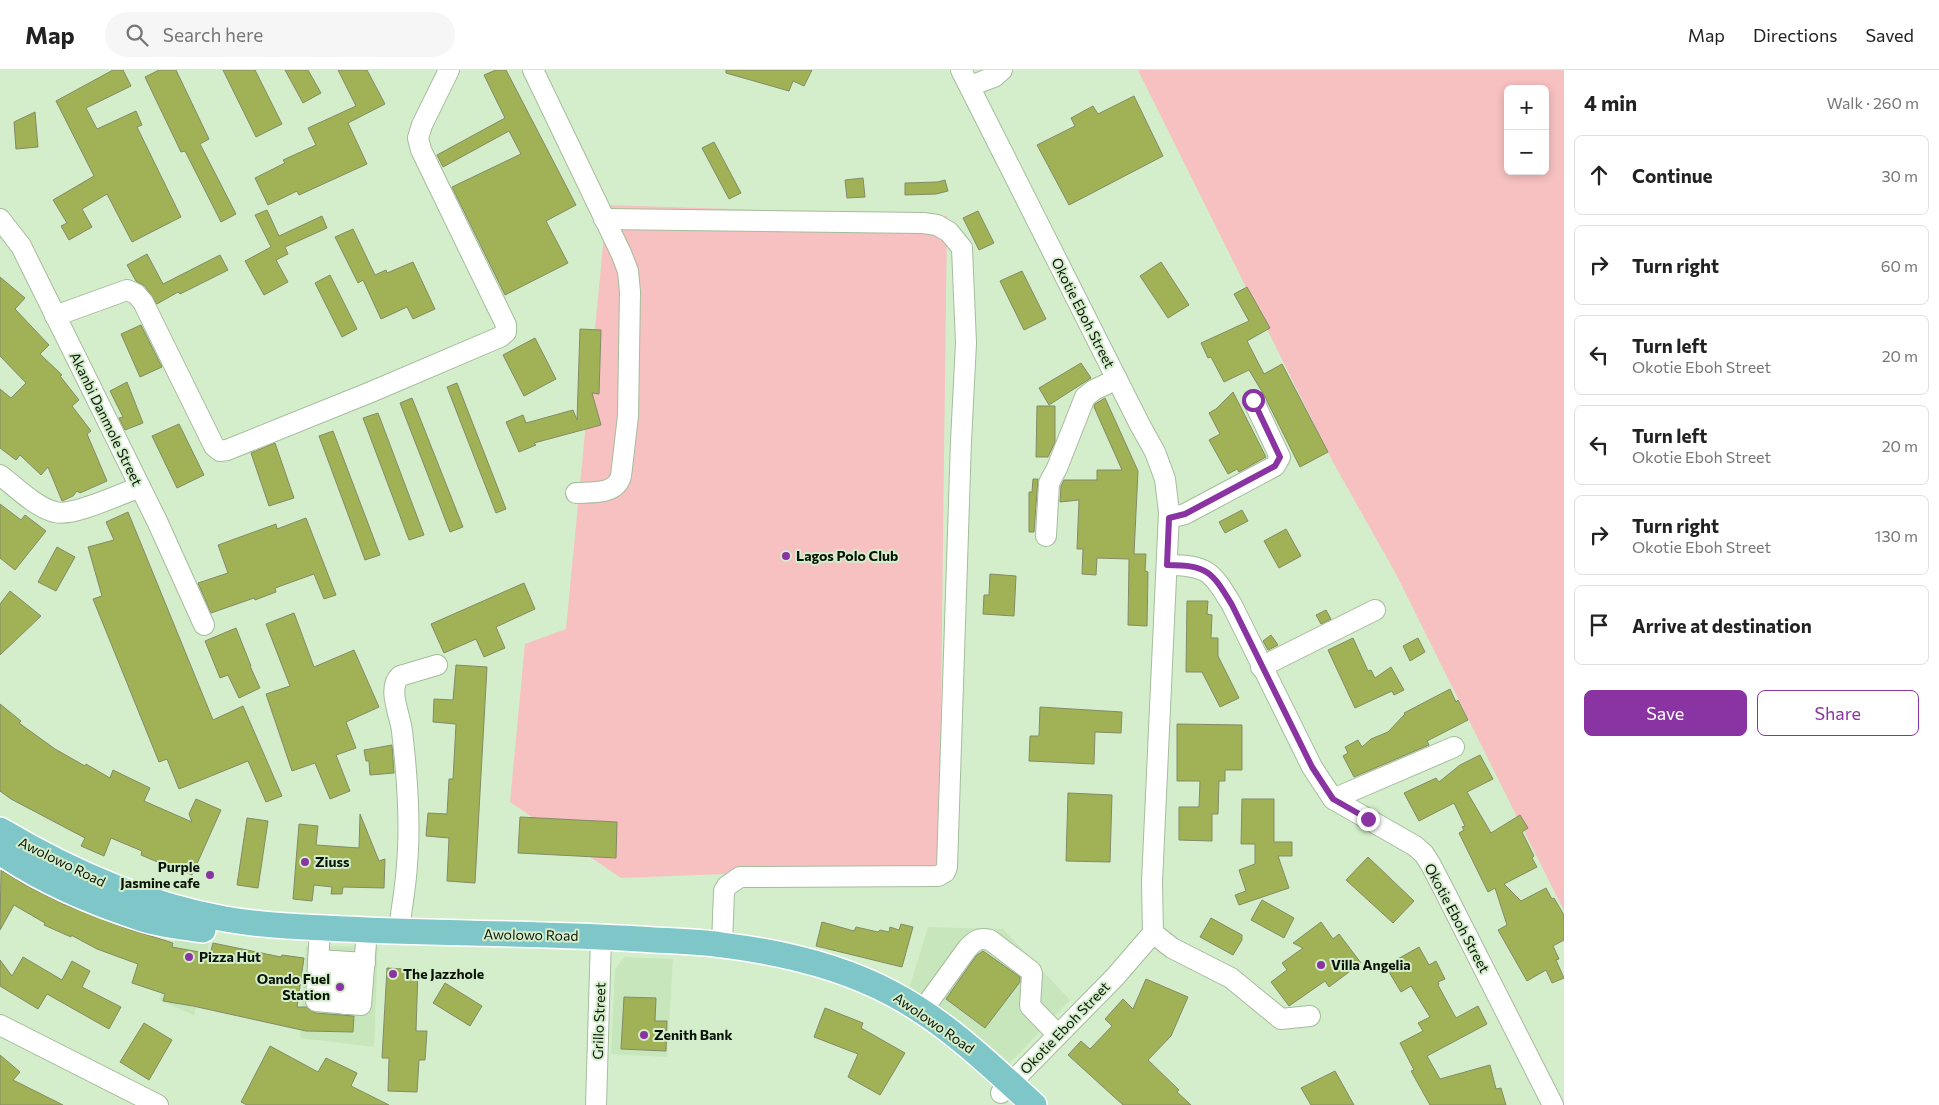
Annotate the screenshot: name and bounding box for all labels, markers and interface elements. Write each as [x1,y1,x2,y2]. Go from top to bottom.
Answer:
search box [105,12,455,57]
text: Map [25,20,75,49]
icon: search [123,21,151,49]
text: Search here [163,23,263,46]
text: Map [1688,24,1725,46]
text: Directions [1753,24,1837,46]
text: Saved [1865,24,1914,46]
map controls [1504,85,1549,175]
button: + [1504,85,1549,130]
text: 4 min [1584,90,1637,115]
text: Walk · 260 m [1827,93,1919,112]
button: − [1504,130,1549,175]
icon: ahead [1585,161,1613,189]
text: Continue [1632,164,1712,187]
text: 30 m [1881,166,1918,185]
icon: right [1585,251,1613,279]
text: Turn right [1632,254,1719,277]
street label: Okotie Eboh Street [1048,255,1119,371]
text: 60 m [1881,256,1918,275]
text: Turn left [1632,334,1707,357]
icon: left [1585,341,1613,369]
text: 20 m [1882,346,1918,365]
street label: Akanbi Danmole Street [67,349,146,489]
text: Okotie Eboh Street [1632,357,1771,376]
route start [1242,389,1265,412]
text: Turn left [1632,424,1707,447]
icon: left [1585,431,1613,459]
text: 20 m [1882,436,1918,455]
text: Okotie Eboh Street [1632,447,1771,466]
text: Turn right [1632,514,1719,537]
icon: right [1585,521,1613,549]
text: 130 m [1875,526,1918,545]
text: Okotie Eboh Street [1632,537,1771,556]
place label: Lagos Polo Club [796,547,898,564]
marker: Lagos Polo Club [780,550,792,562]
icon: arrive [1585,611,1613,639]
text: Arrive at destination [1632,614,1812,637]
button: Save [1584,690,1747,736]
button: Share [1757,690,1919,736]
route end [1357,808,1380,831]
street label: Awolowo Road [16,833,109,890]
place label: Ziuss [315,853,350,870]
marker: Ziuss [299,856,311,868]
place label: Purple Jasmine cafe [120,858,200,891]
street label: Okotie Eboh Street [1421,860,1494,976]
marker: Purple Jasmine cafe [204,869,216,881]
street label: Awolowo Road [483,925,579,944]
place label: Pizza Hut [199,948,261,965]
marker: Pizza Hut [183,951,195,963]
place label: Villa Angelia [1331,956,1411,973]
marker: Villa Angelia [1315,959,1327,971]
place label: The Jazzhole [403,965,484,982]
marker: The Jazzhole [387,968,399,980]
place label: Oando Fuel Station [257,970,330,1003]
street label: Okotie Eboh Street [1016,978,1113,1077]
marker: Oando Fuel Station [334,981,346,993]
street label: Grillo Street [589,982,608,1060]
street label: Awolowo Road [891,988,978,1057]
place label: Zenith Bank [654,1026,732,1043]
marker: Zenith Bank [638,1029,650,1041]

